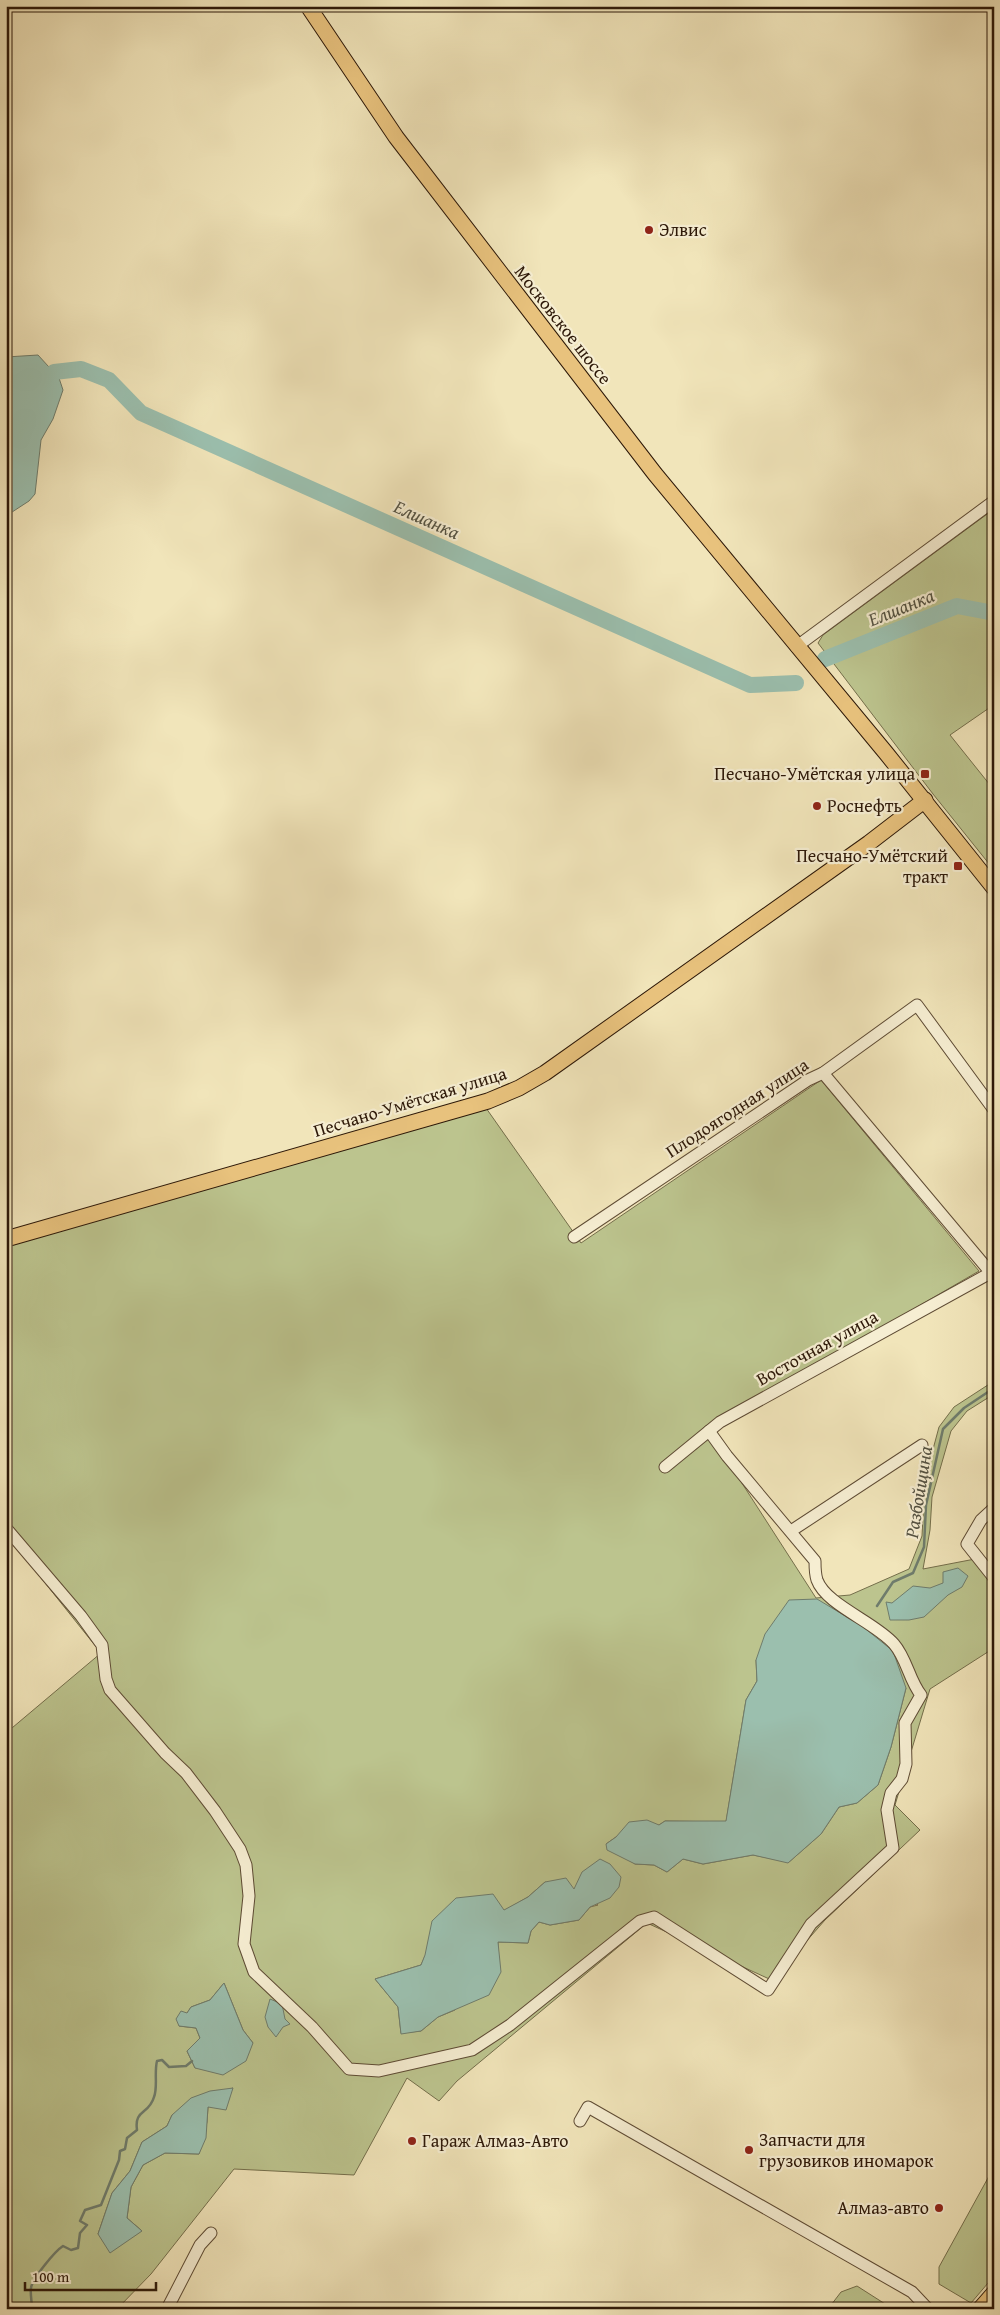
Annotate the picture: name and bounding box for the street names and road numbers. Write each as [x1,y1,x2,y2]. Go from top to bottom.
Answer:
street label: Московское шоссе [508,259,619,390]
street label: Плодоягодная улица [660,1051,814,1164]
street label: Песчано-Умётская улица [310,1059,510,1144]
street label: Восточная улица [751,1303,883,1392]

